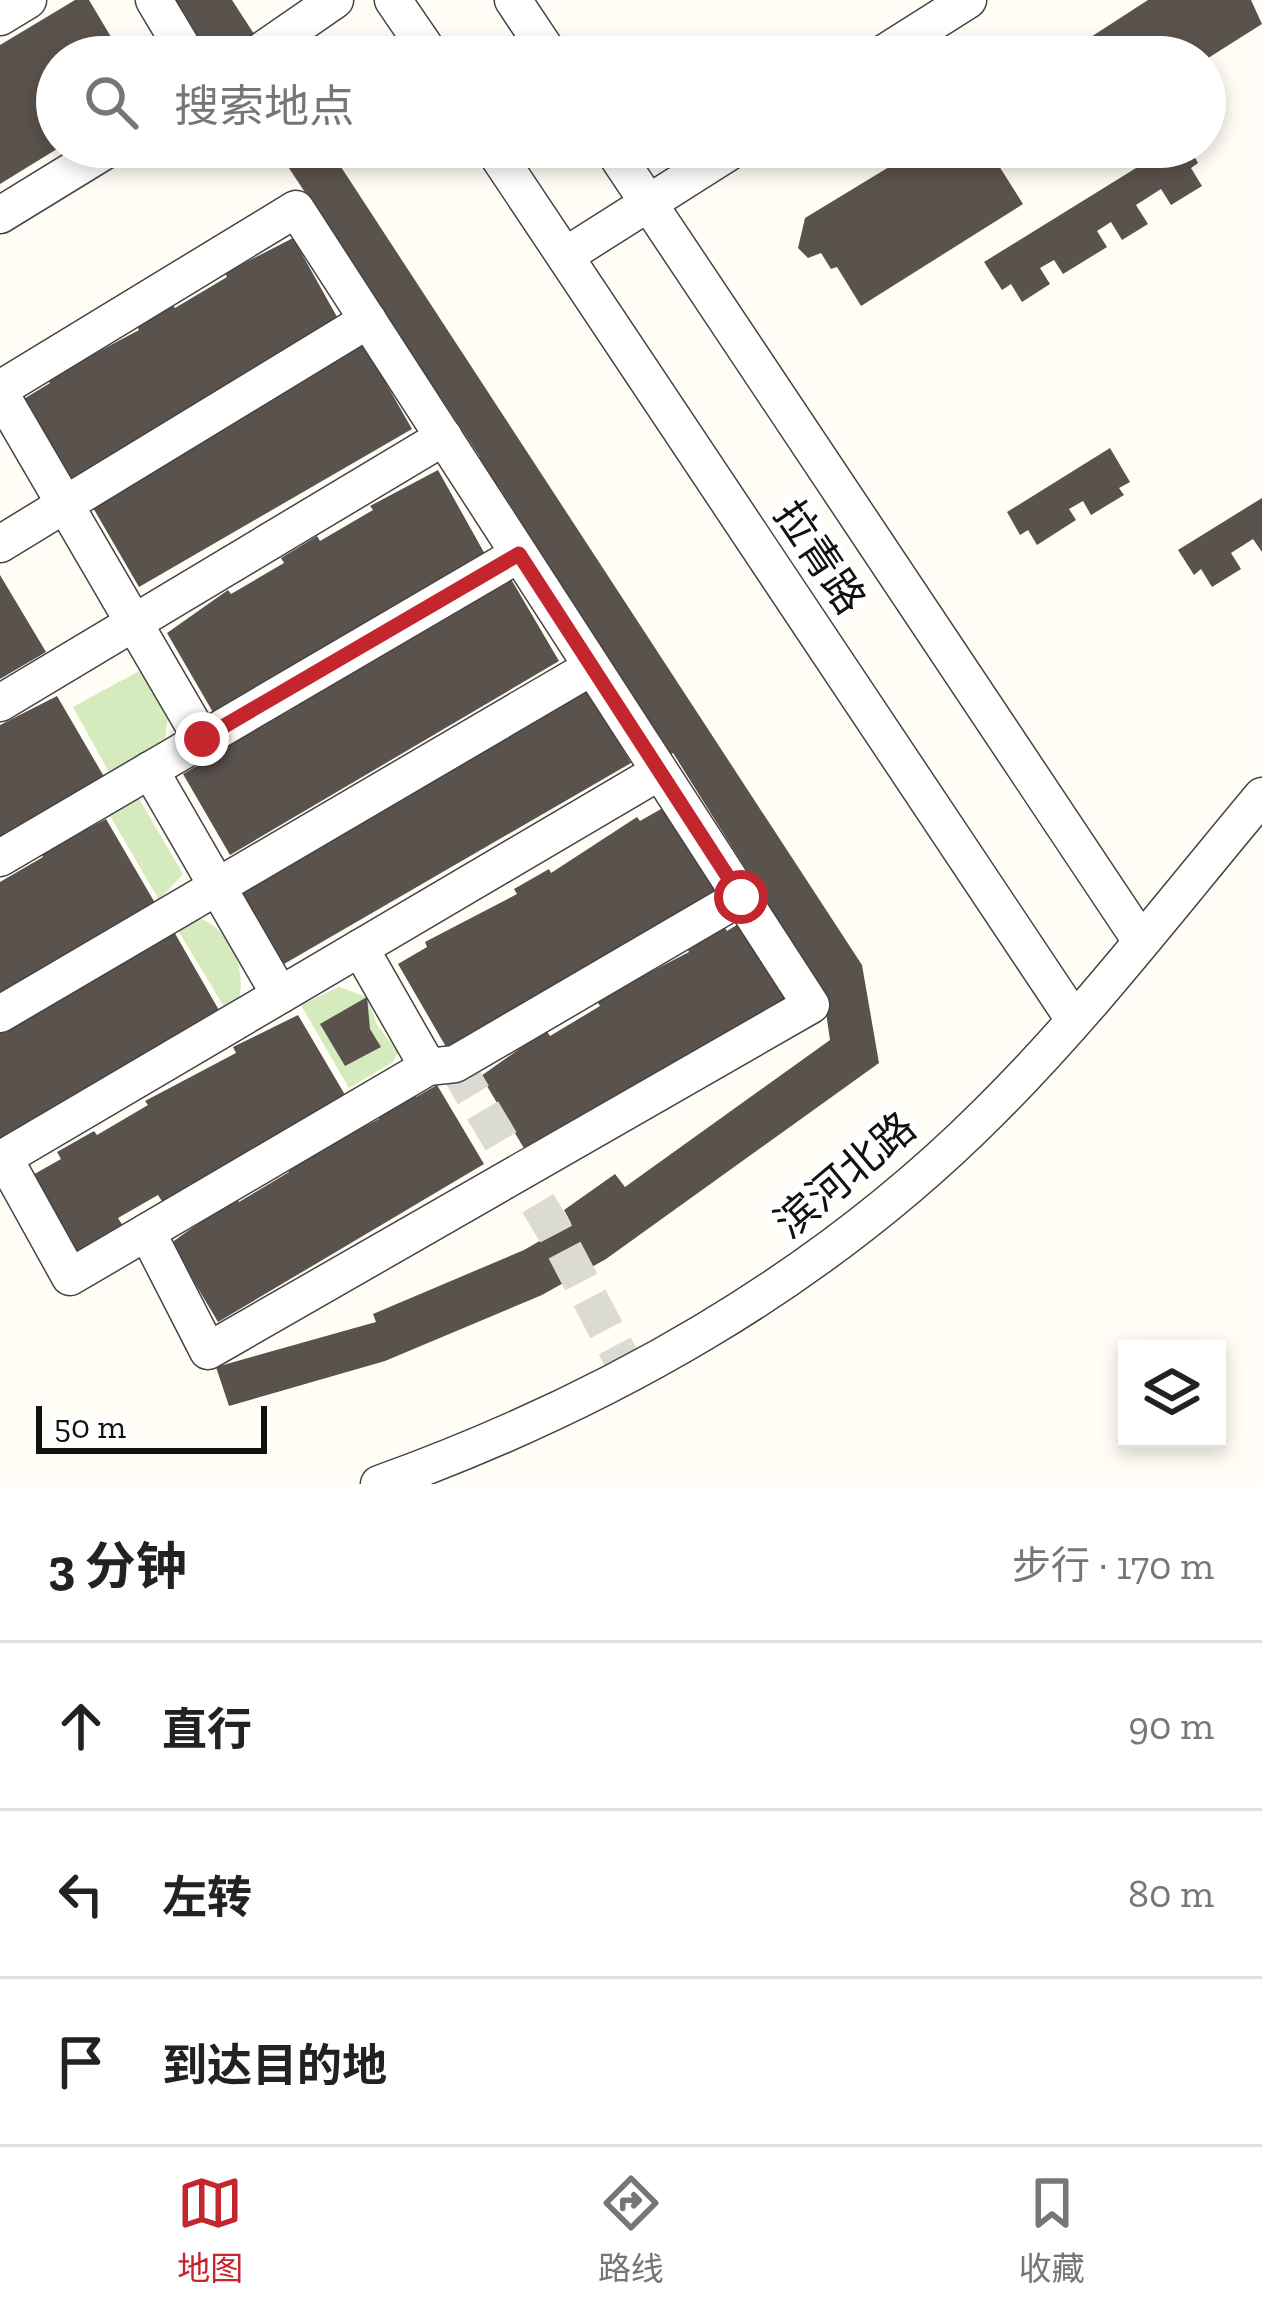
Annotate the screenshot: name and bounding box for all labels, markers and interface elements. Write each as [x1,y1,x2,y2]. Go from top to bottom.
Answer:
search box [36,36,1226,168]
icon: search [78,69,144,135]
text: 搜索地点 [174,80,354,134]
street label: 拉青路 [764,491,876,623]
route end [175,712,229,766]
route start [714,870,768,924]
street label: 滨河北路 [764,1101,926,1249]
map controls [1118,1340,1226,1448]
button: layers [1118,1340,1226,1448]
scale bar [36,1400,267,1453]
text: 50 m [54,1407,126,1446]
text: 3 分钟 [48,1536,187,1597]
text: 步行 · 170 m [1012,1542,1214,1589]
icon: ahead [48,1693,114,1759]
text: 90 m [1128,1702,1214,1749]
text: 直行 [162,1703,252,1757]
icon: left [48,1861,114,1927]
text: 80 m [1128,1870,1214,1917]
text: 左转 [162,1871,252,1925]
icon: arrive [48,2029,114,2095]
text: 到达目的地 [162,2039,387,2093]
tab: 地图 [177,2170,243,2290]
tab: 路线 [598,2170,664,2290]
tab: 收藏 [1019,2170,1085,2290]

